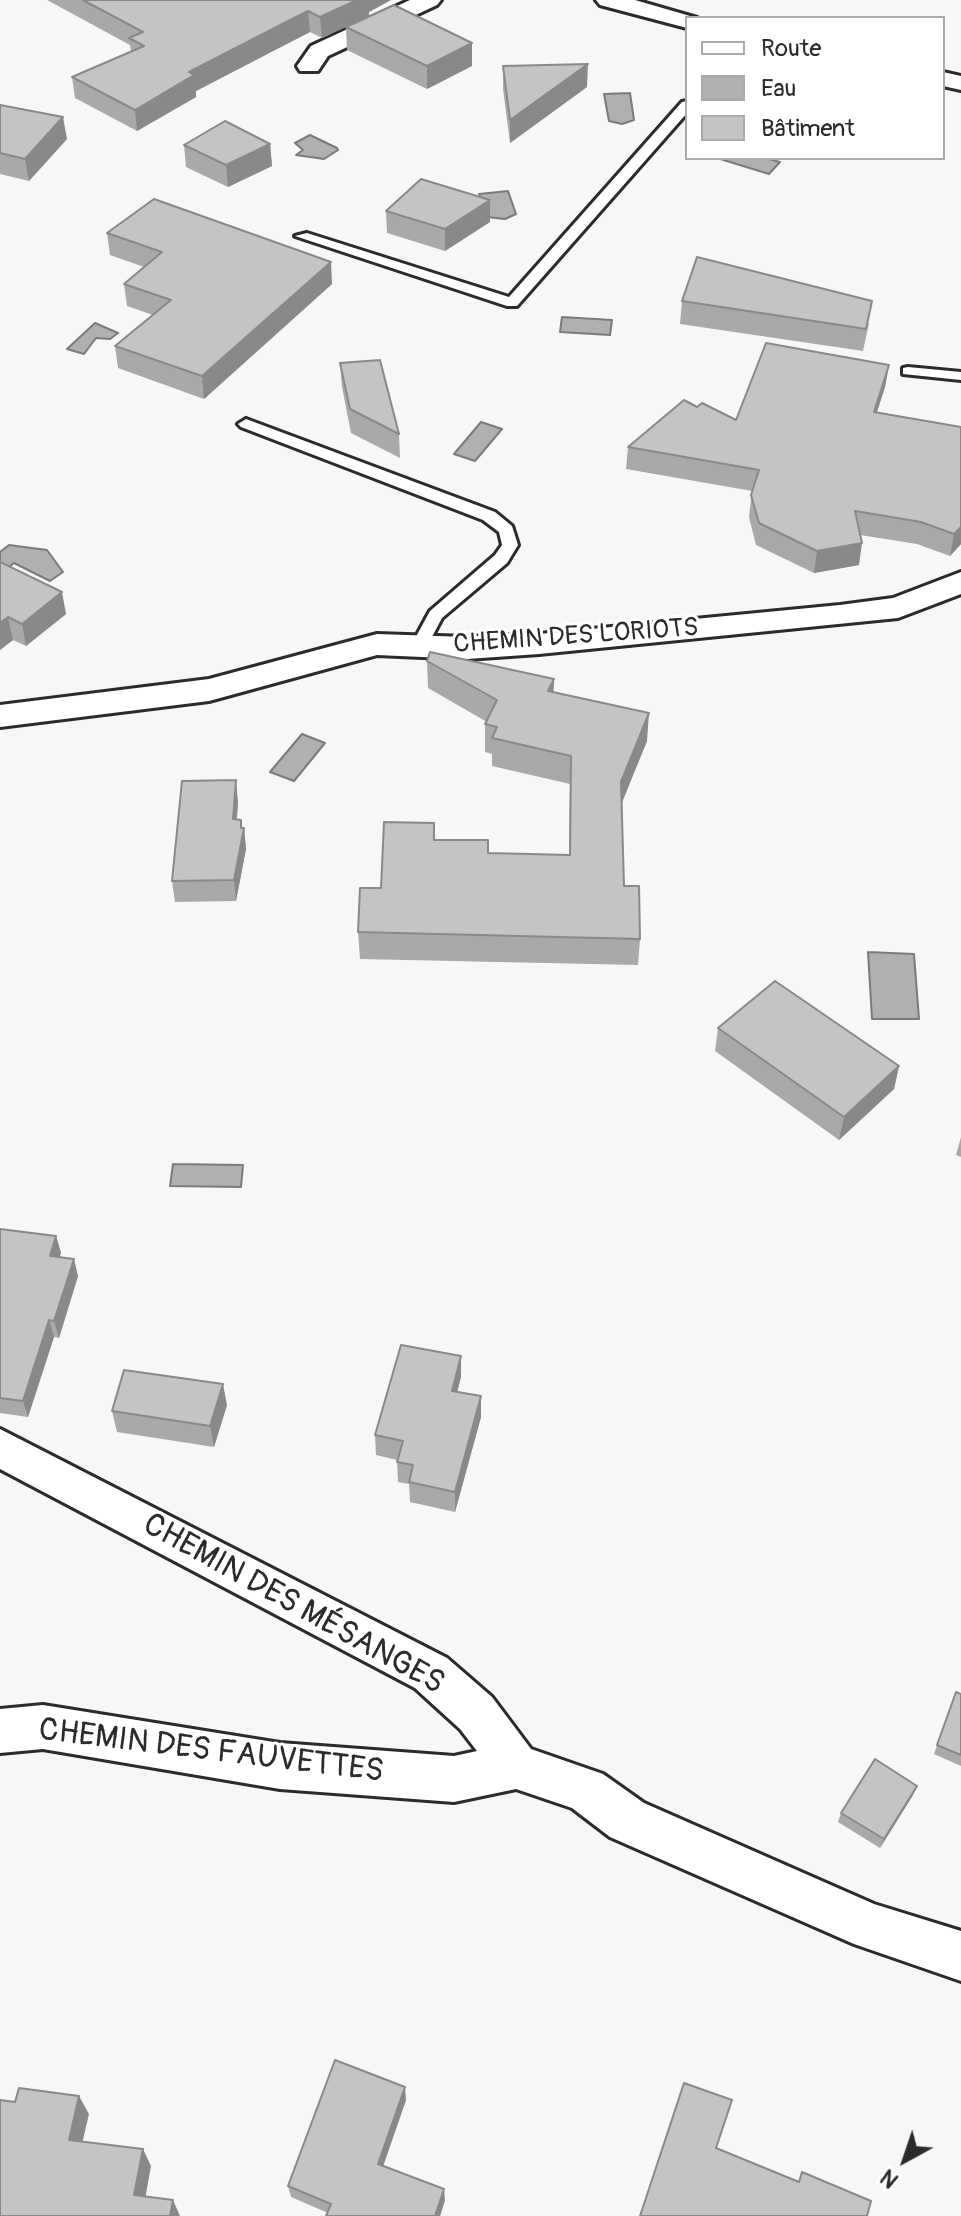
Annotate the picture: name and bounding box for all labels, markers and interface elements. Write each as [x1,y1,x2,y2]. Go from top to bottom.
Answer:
legend [685,16,945,160]
text: Route [761,34,821,63]
text: Eau [761,74,796,103]
text: Bâtiment [761,114,855,143]
street label: CHEMIN DES LORIOTS [452,613,700,661]
street label: CHEMIN DES MÉSANGES [136,1506,450,1704]
street label: CHEMIN DES FAUVETTES [36,1712,386,1792]
north arrow [865,2120,945,2200]
text: N [875,2163,904,2194]

